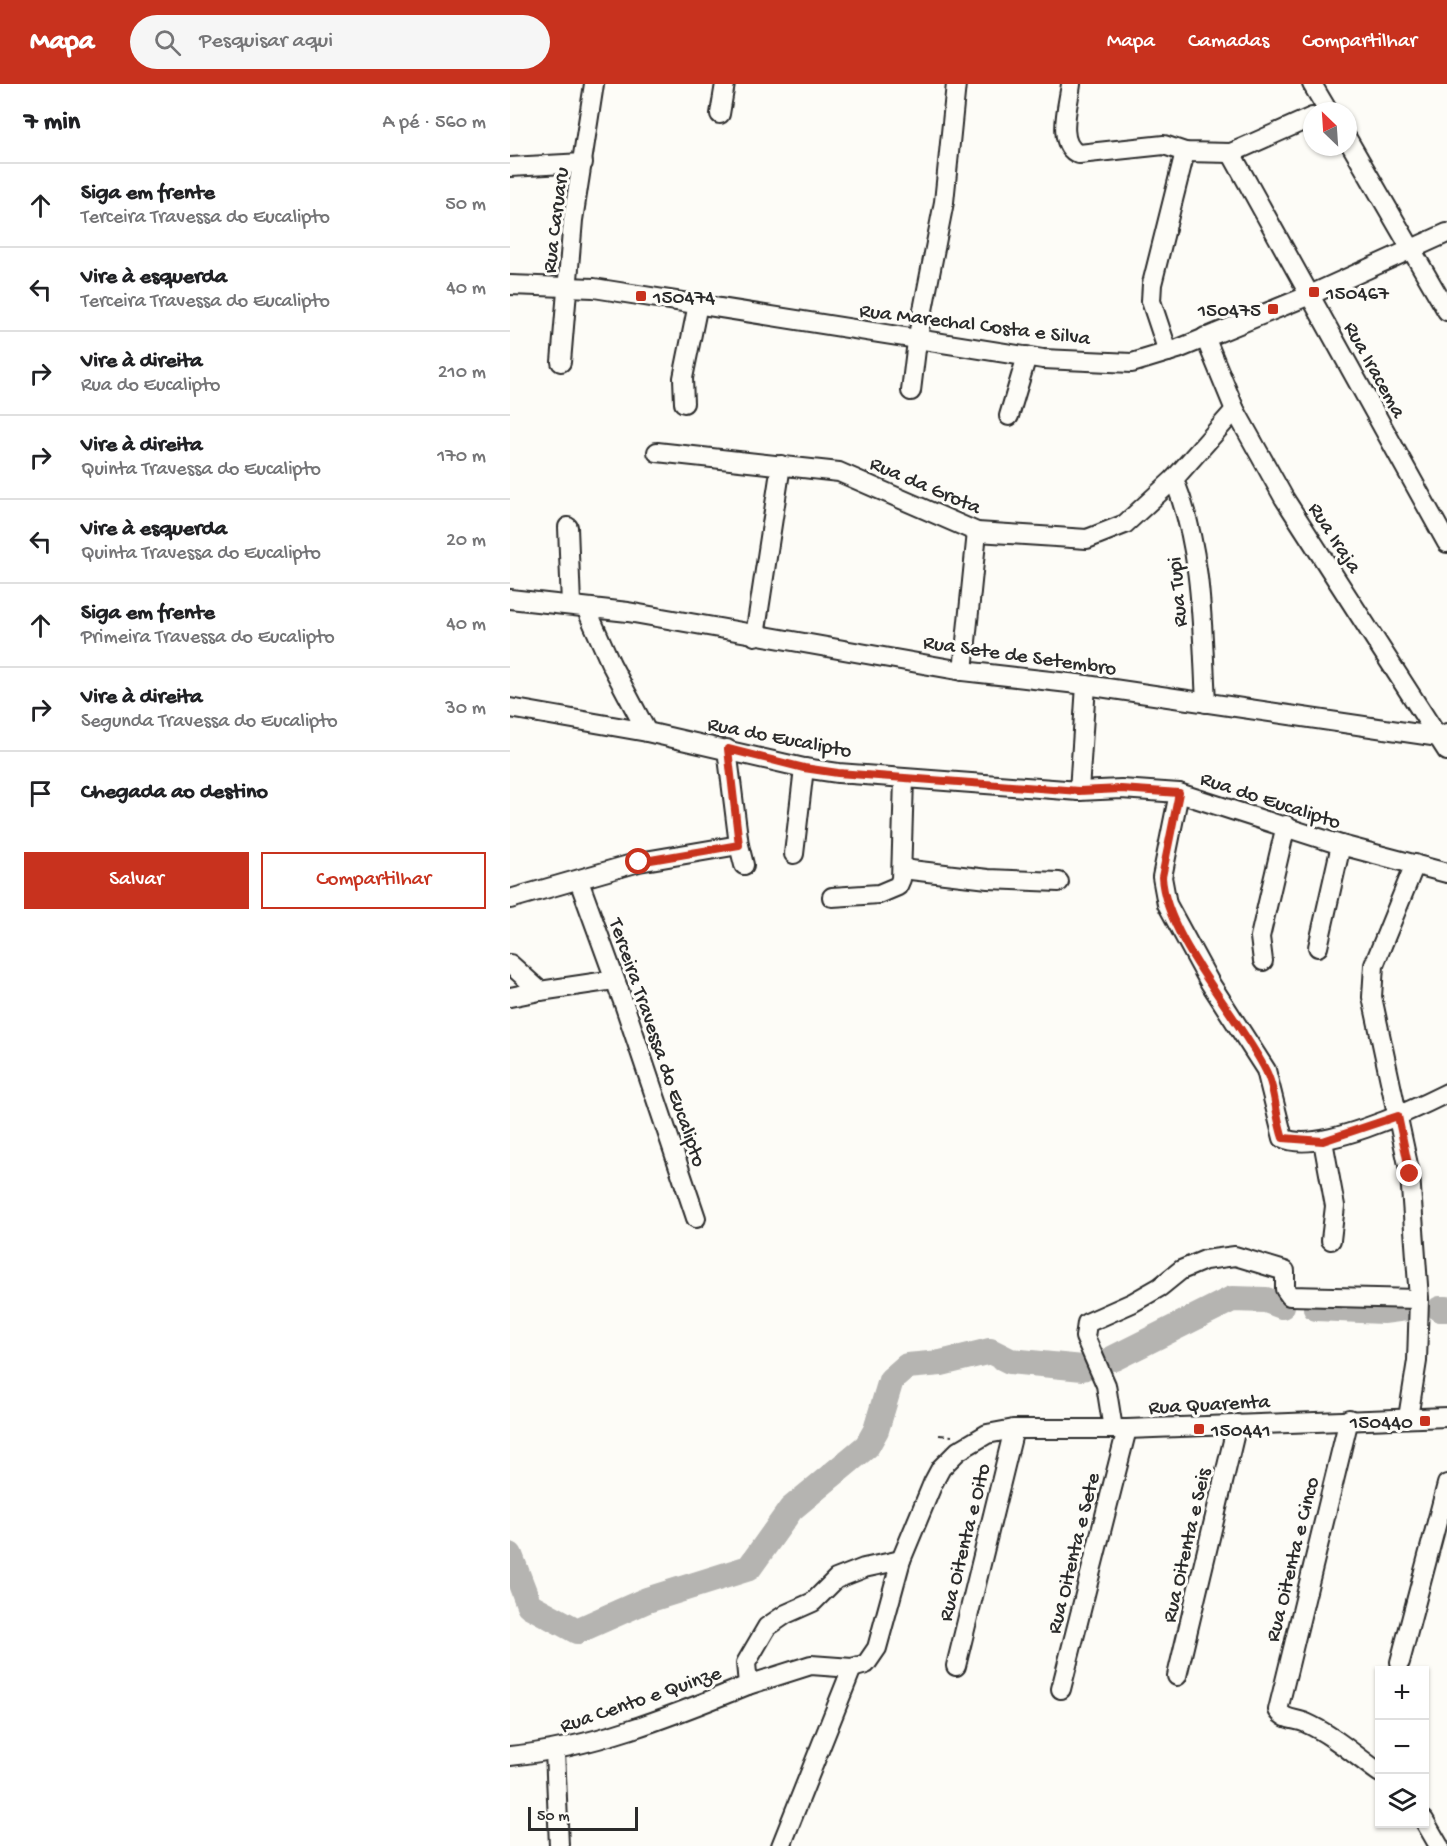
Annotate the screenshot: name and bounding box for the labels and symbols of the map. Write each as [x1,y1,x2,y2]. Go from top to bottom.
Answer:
north arrow [1303,102,1357,156]
street label: Rua Caruaru [539,166,576,275]
place label: 150467 [1325,283,1390,308]
marker: 150467 [1307,285,1321,299]
place label: 150474 [652,287,715,312]
marker: 150474 [634,289,648,303]
street label: Rua Marechal Costa e Silva [858,300,1093,353]
place label: 150475 [1197,300,1261,325]
marker: 150475 [1266,302,1280,316]
street label: Rua Iracema [1336,318,1410,424]
street label: Rua da Grota [865,453,985,522]
street label: Rua Iraja [1301,499,1366,580]
street label: Rua Tupi [1164,556,1195,628]
street label: Rua Sete de Setembro [921,632,1118,683]
street label: Rua do Eucalipto [705,713,854,766]
street label: Rua do Eucalipto [1196,768,1343,837]
route start [625,848,651,874]
street label: Terceira Travessa do Eucalipto [601,915,710,1171]
route end [1396,1160,1422,1186]
street label: Rua Quarenta [1148,1391,1272,1422]
place label: 150440 [1349,1412,1413,1437]
marker: 150440 [1418,1414,1432,1428]
place label: 150441 [1210,1420,1271,1445]
marker: 150441 [1192,1422,1206,1436]
street label: Rua Oitenta e Oito [935,1461,998,1624]
street label: Rua Oitenta e Seis [1158,1465,1219,1626]
street label: Rua Oitenta e Sete [1043,1470,1108,1637]
street label: Rua Oitenta e Cinco [1262,1475,1327,1645]
street label: Rua Cento e Quinze [557,1662,726,1741]
scale bar [528,1804,638,1832]

